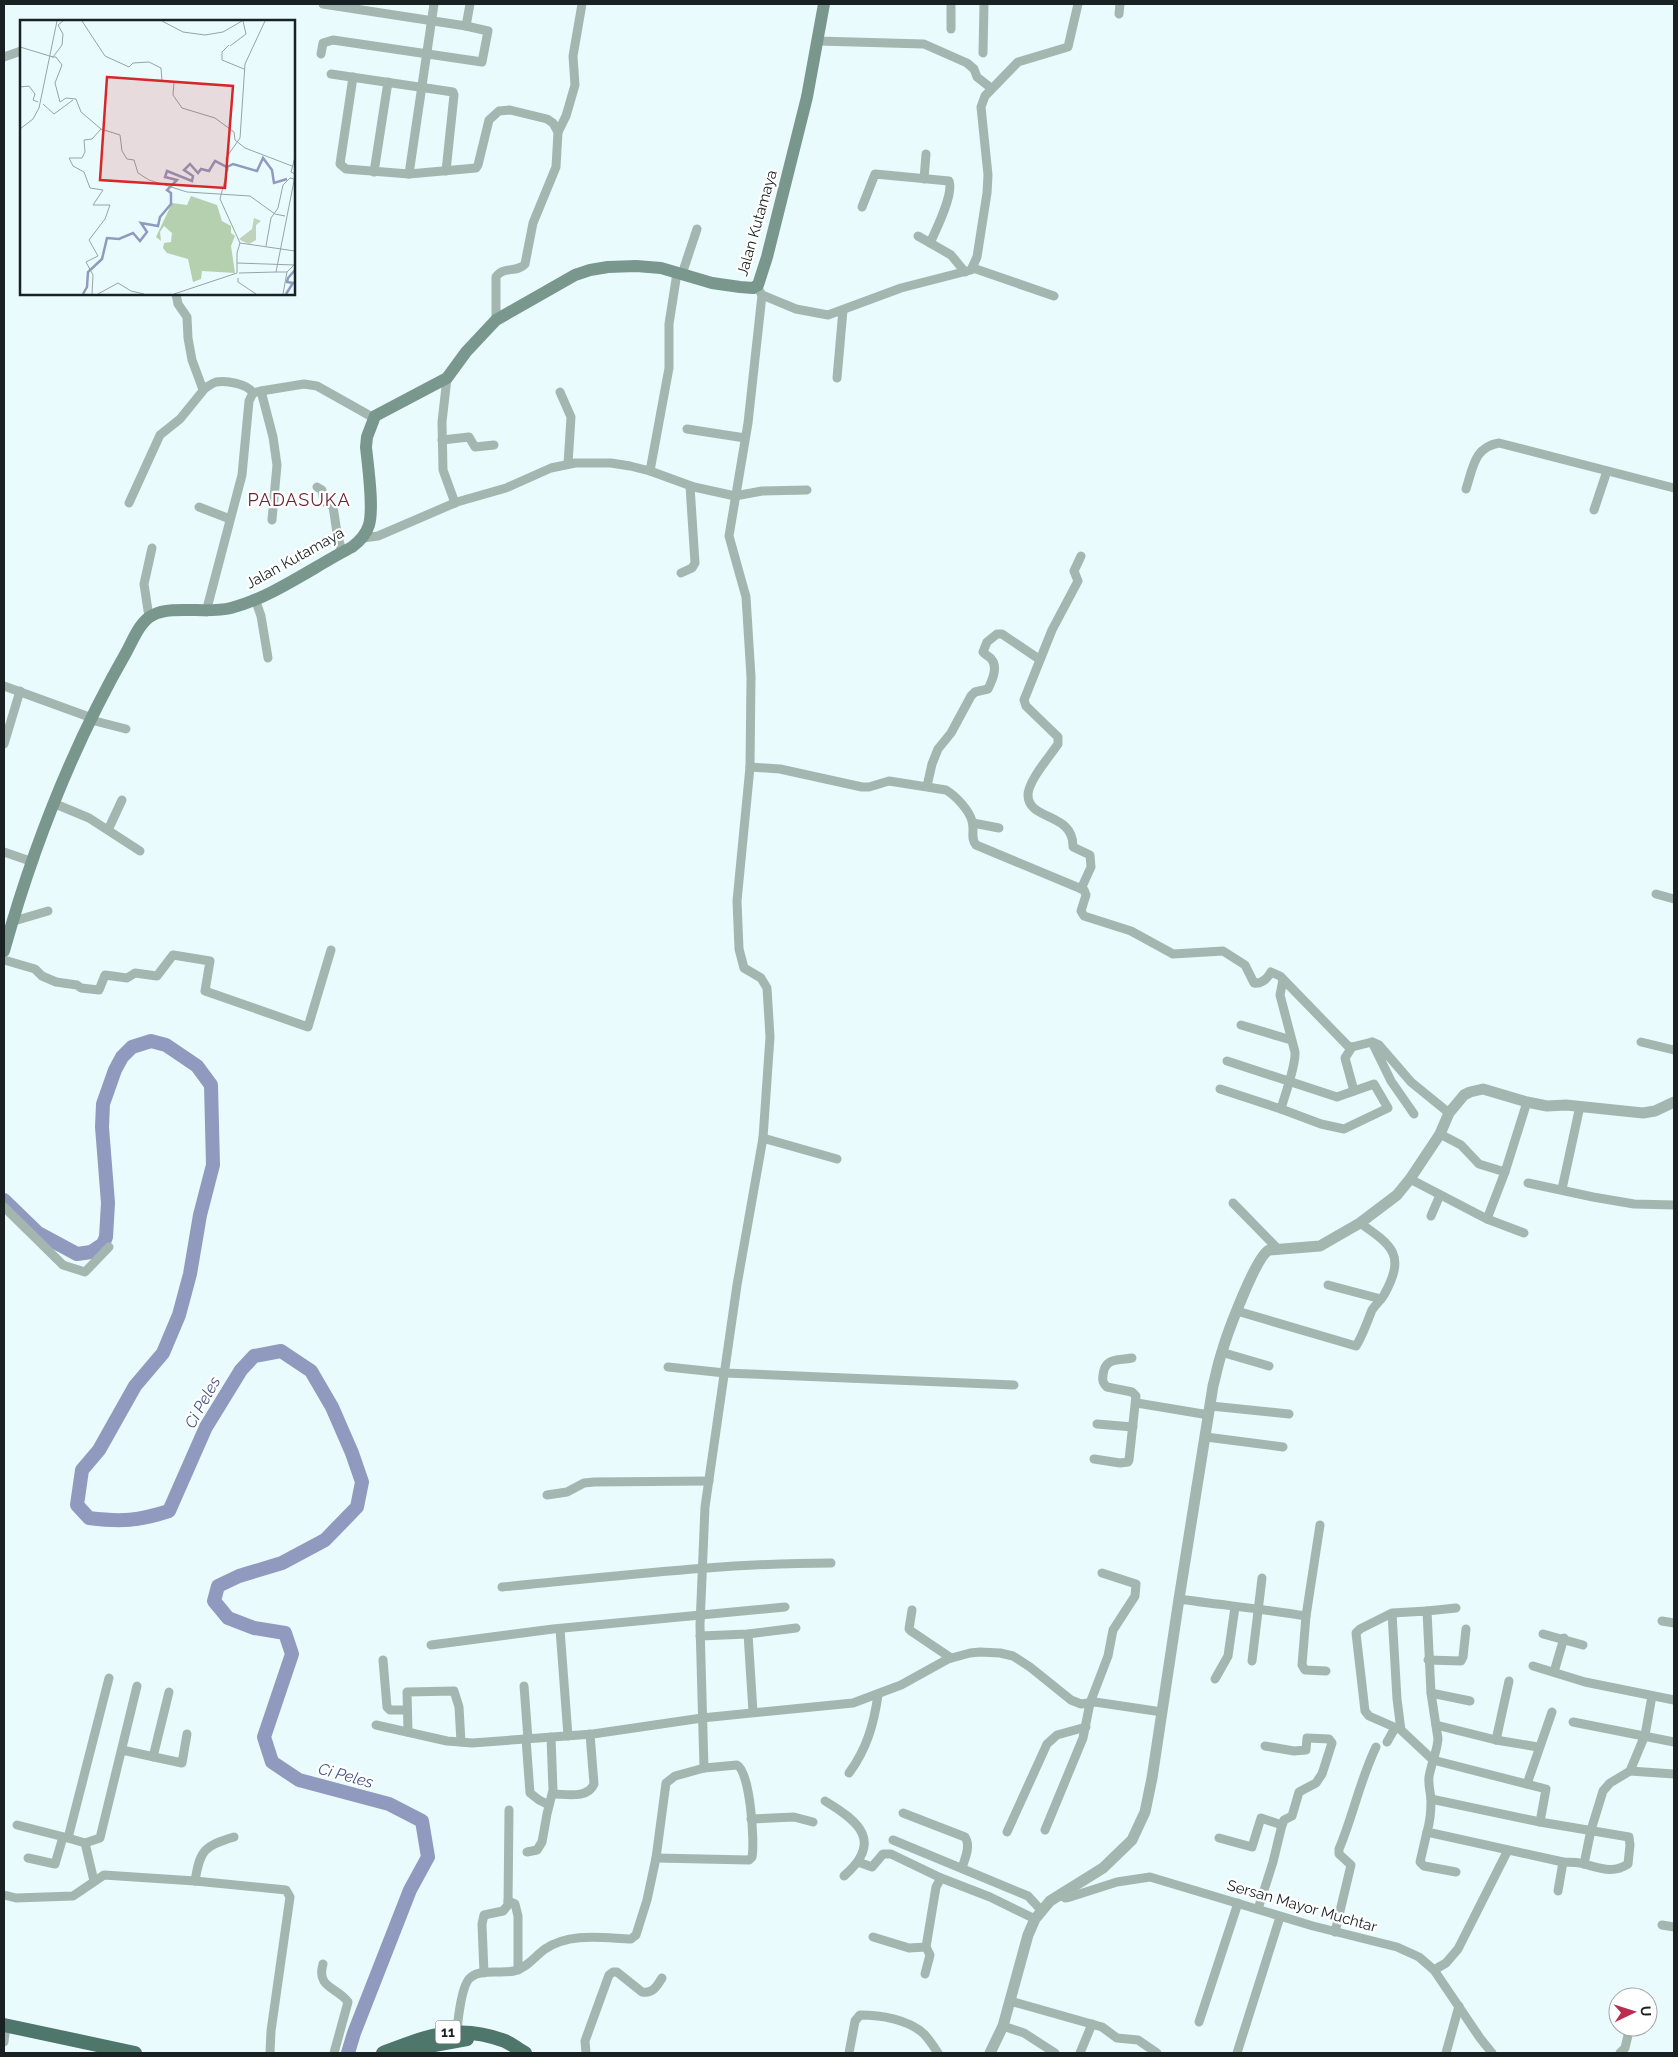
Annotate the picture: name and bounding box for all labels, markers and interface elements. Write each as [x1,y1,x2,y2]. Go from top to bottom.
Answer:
inset map [20,20,295,295]
street label: Jalan Kutamaya [733,168,781,278]
district label: PADASUKA [247,489,351,510]
street label: Jalan Kutamaya [243,524,347,592]
water label: Ci Peles [181,1373,225,1431]
water label: Ci Peles [316,1759,376,1792]
street label: Sersan Mayor Muchtar [1225,1876,1380,1936]
north arrow [1608,1987,1658,2037]
text: U [1638,2005,1654,2017]
road number: 11 [436,2020,460,2044]

